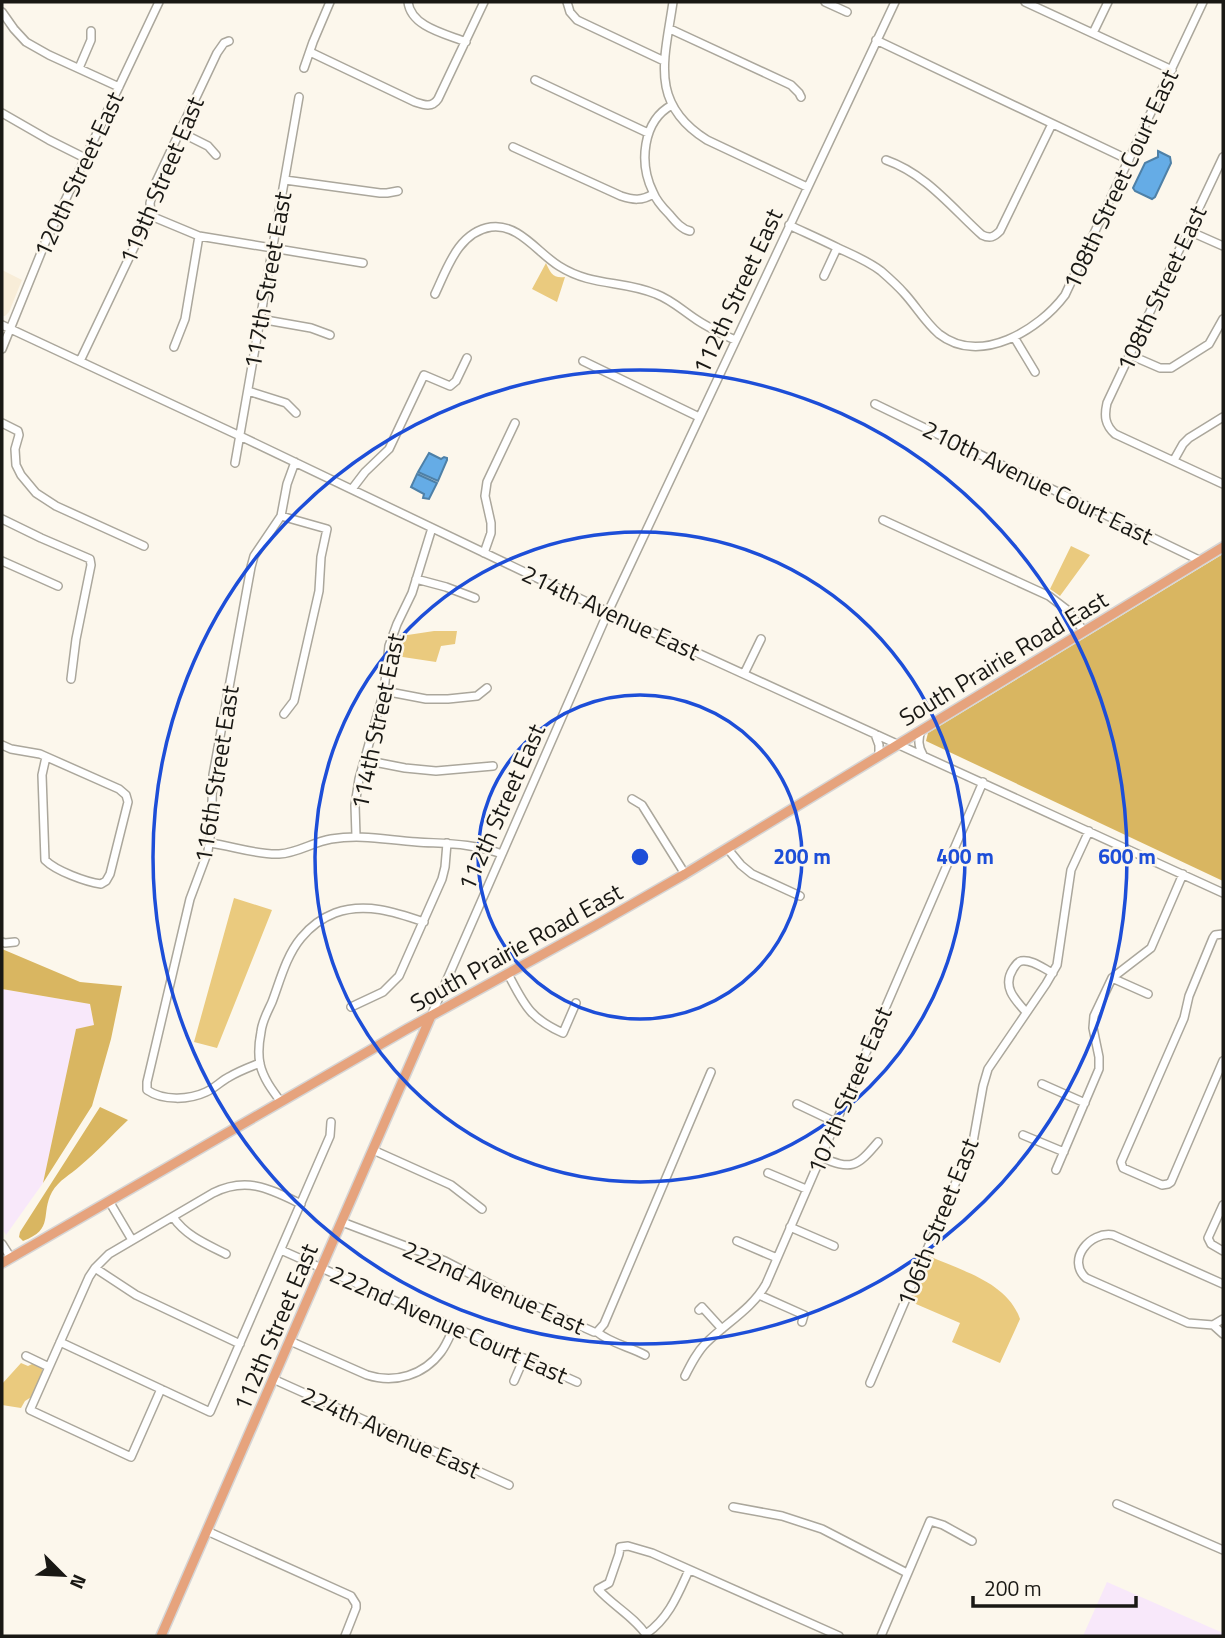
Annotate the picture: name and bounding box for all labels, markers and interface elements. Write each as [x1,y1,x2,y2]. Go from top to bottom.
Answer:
street label: 108th Street Court East [1053,62,1187,295]
street label: 120th Street East [24,85,132,263]
street label: 119th Street East [109,90,213,269]
street label: 117th Street East [234,188,300,371]
street label: 108th Street East [1107,199,1215,377]
street label: 112th Street East [683,202,791,380]
street label: 210th Avenue Court East [917,411,1160,554]
street label: 214th Avenue East [516,555,706,669]
street label: South Prairie Road East [892,581,1115,735]
street label: 114th Street East [341,629,413,812]
street label: 116th Street East [184,682,248,865]
street label: 112th Street East [448,717,554,896]
text: 200 m [773,840,831,872]
text: 400 m [936,840,994,872]
text: 600 m [1098,840,1156,872]
centre of rings [628,845,652,869]
street label: South Prairie Road East [403,873,629,1020]
street label: 107th Street East [797,1000,901,1179]
street label: 106th Street East [887,1132,987,1312]
street label: 222nd Avenue East [397,1231,592,1344]
street label: 112th Street East [223,1237,327,1416]
street label: 222nd Avenue Court East [324,1255,574,1393]
street label: 224th Avenue East [296,1376,487,1488]
north arrow [28,1540,98,1610]
scale bar [973,1564,1136,1608]
text: N [63,1570,95,1594]
text: 200 m [984,1572,1041,1604]

